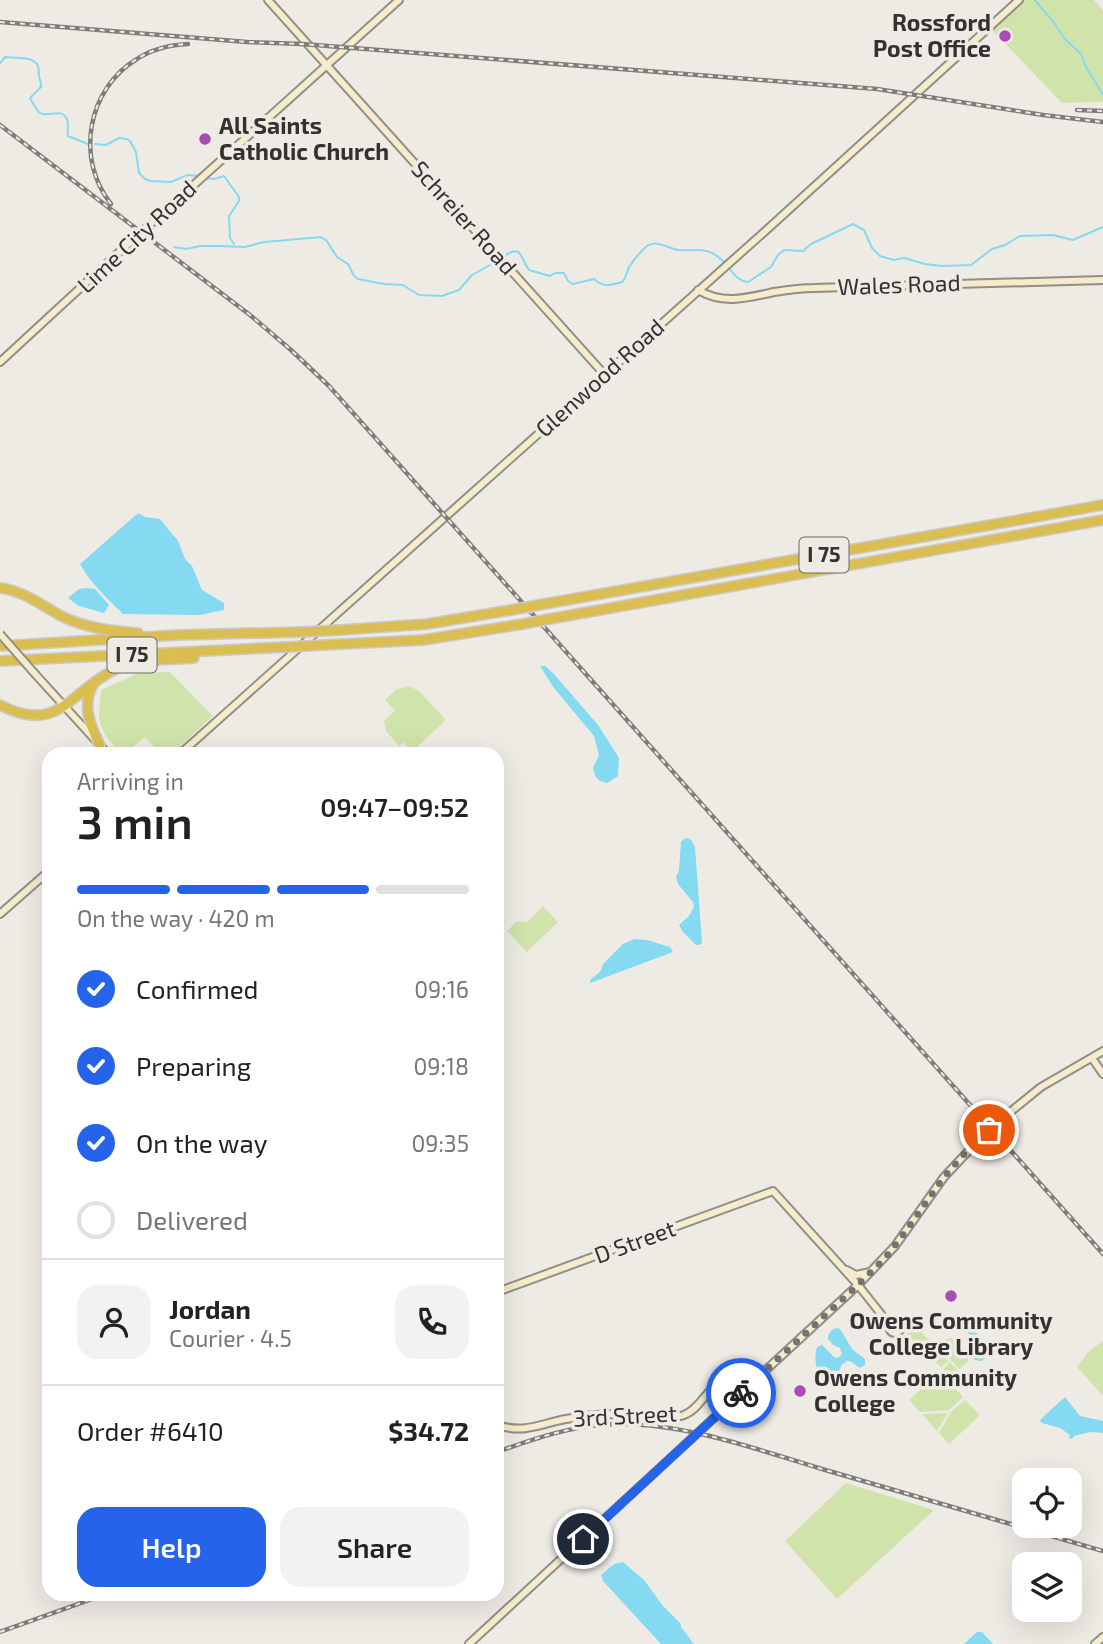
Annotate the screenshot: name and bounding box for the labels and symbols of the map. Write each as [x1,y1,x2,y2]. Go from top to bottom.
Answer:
place label: Rossford Post Office [873,8,991,62]
marker: Rossford Post Office [997,28,1013,44]
place label: All Saints Catholic Church [219,111,389,165]
marker: All Saints Catholic Church [197,131,213,147]
street label: Schreier Road [406,155,523,280]
street label: Lime City Road [71,174,202,299]
street label: Wales Road [837,268,961,300]
street label: Glenwood Road [529,312,669,442]
road number: I 75 [800,538,848,572]
road number: I 75 [108,638,156,672]
pin [959,1100,1019,1160]
street label: D Street [590,1213,679,1269]
marker: Owens Community College Library [943,1288,959,1304]
place label: Owens Community College Library [849,1306,1053,1360]
courier [706,1358,776,1428]
place label: Owens Community College [814,1363,1017,1417]
marker: Owens Community College [792,1383,808,1399]
street label: 3rd Street [572,1398,678,1432]
pin [553,1509,613,1569]

